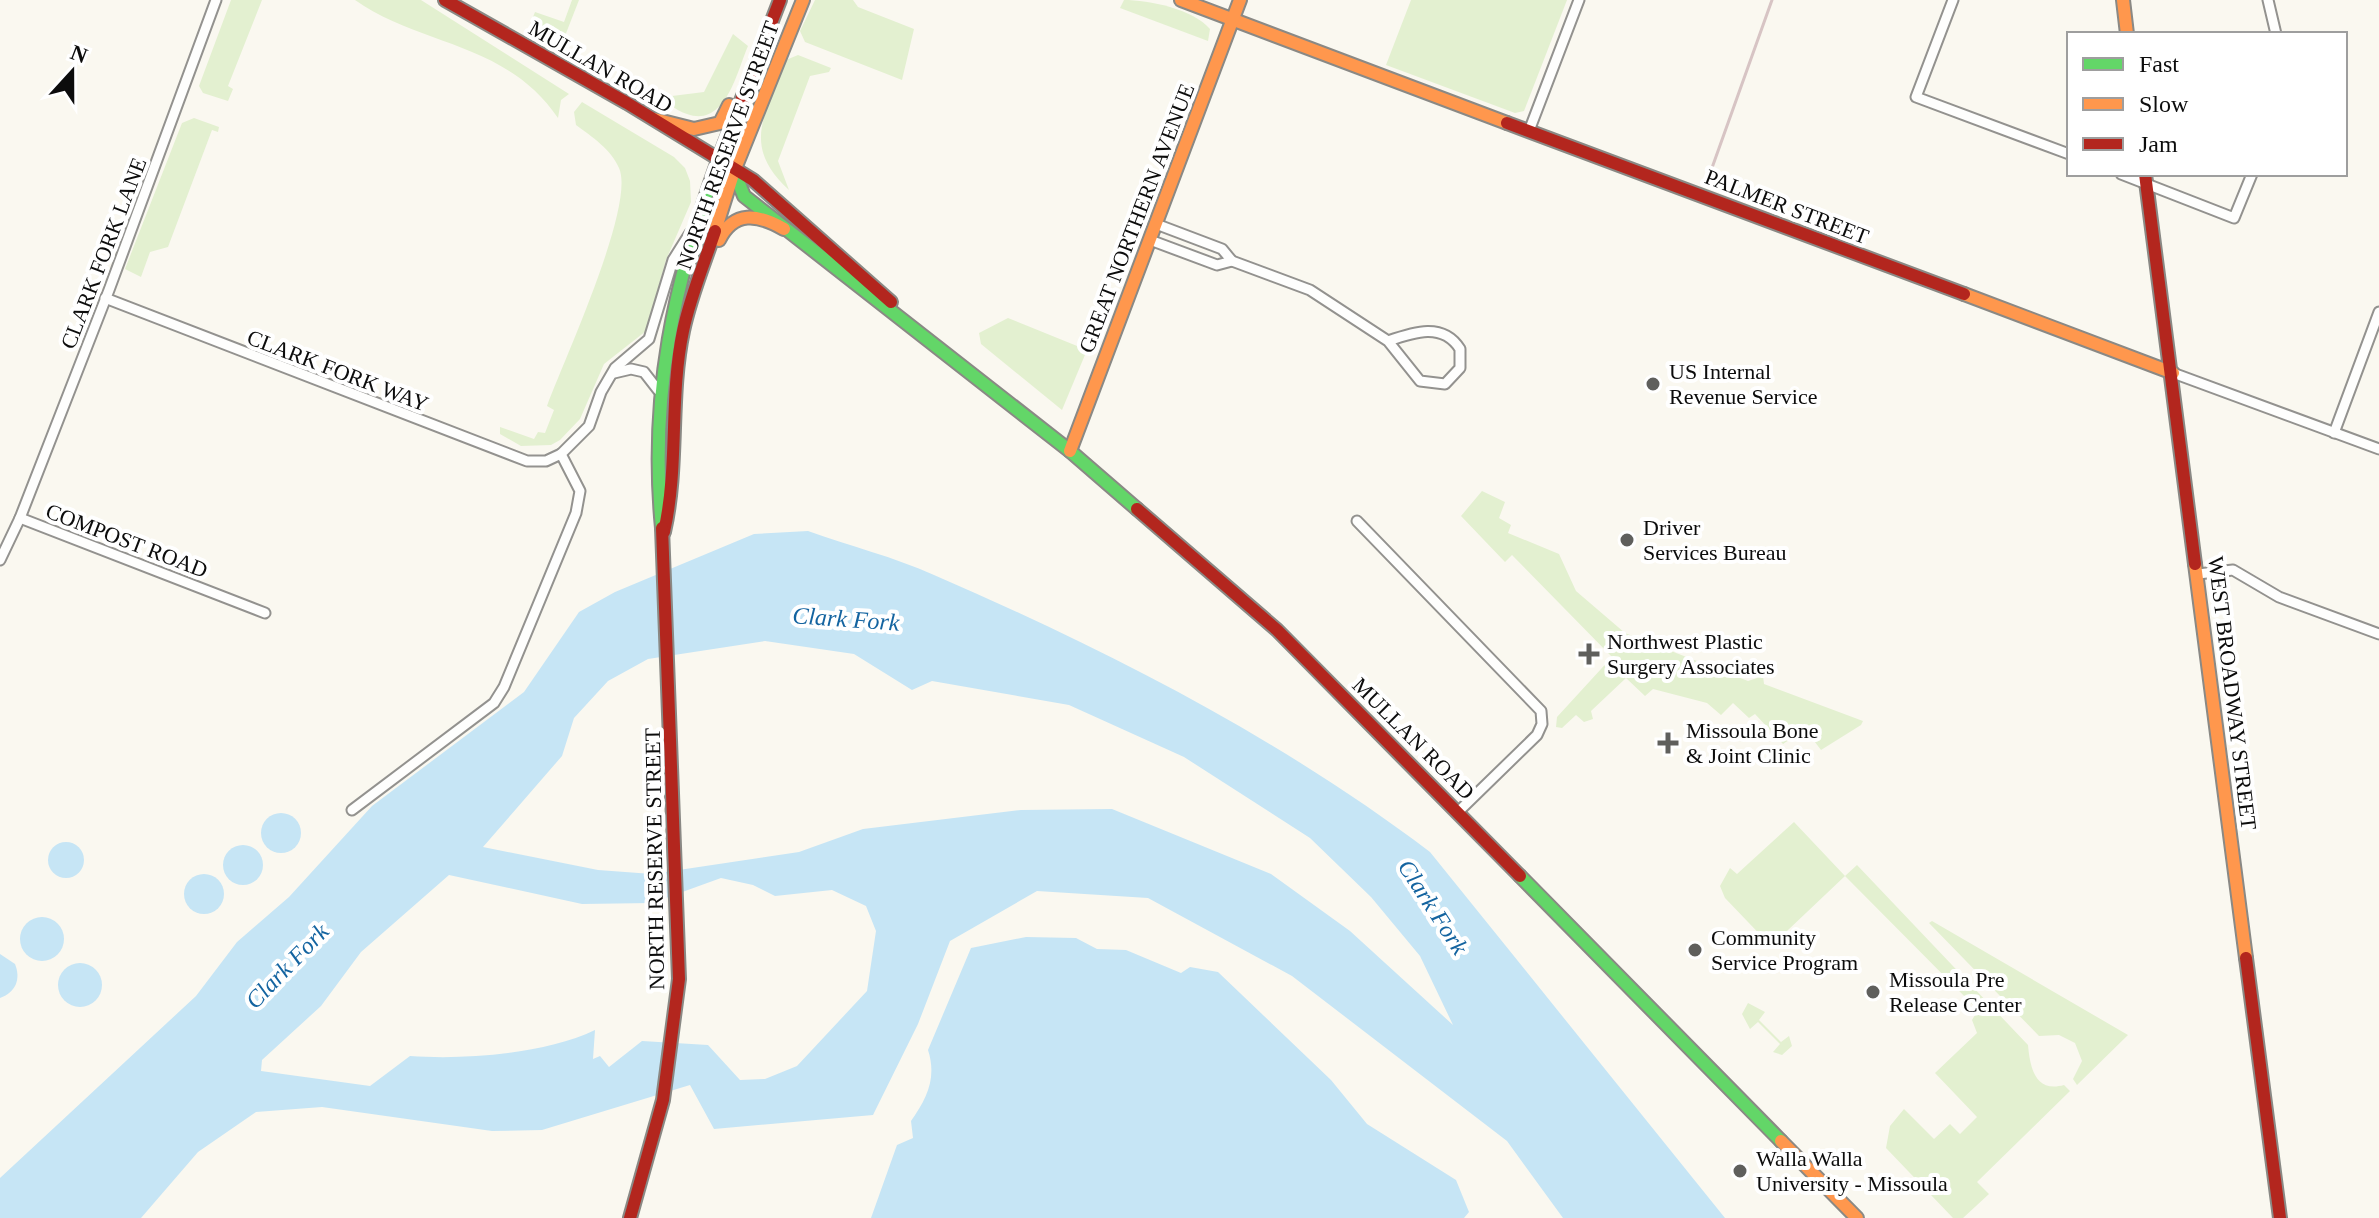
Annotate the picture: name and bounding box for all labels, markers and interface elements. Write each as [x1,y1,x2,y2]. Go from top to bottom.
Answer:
street label: MULLAN ROAD [524,15,677,118]
street label: NORTH RESERVE STREET [671,17,784,273]
north arrow [32,32,112,112]
legend [2067,32,2347,176]
text: N [67,39,91,68]
text: Fast [2139,51,2179,77]
street label: GREAT NORTHERN AVENUE [1073,80,1199,356]
text: Slow [2139,91,2189,117]
text: Jam [2139,131,2178,157]
street label: CLARK FORK LANE [55,154,151,352]
street label: PALMER STREET [1701,164,1873,249]
street label: CLARK FORK WAY [244,324,432,417]
place label: US Internal Revenue Service [1669,359,1817,409]
marker: US Internal Revenue Service [1644,375,1662,393]
street label: COMPOST ROAD [42,498,211,583]
place label: Driver Services Bureau [1643,515,1787,565]
marker: Driver Services Bureau [1618,531,1636,549]
street label: WEST BROADWAY STREET [2203,555,2262,832]
water label: Clark Fork [792,602,901,636]
place label: Northwest Plastic Surgery Associates [1607,629,1775,679]
marker: Northwest Plastic Surgery Associates [1578,643,1600,665]
street label: MULLAN ROAD [1348,672,1480,804]
place label: Missoula Bone & Joint Clinic [1686,718,1819,768]
street label: NORTH RESERVE STREET [640,727,669,990]
marker: Missoula Bone & Joint Clinic [1657,732,1679,754]
water label: Clark Fork [1393,855,1473,959]
water label: Clark Fork [240,918,334,1014]
place label: Community Service Program [1711,925,1858,975]
marker: Community Service Program [1686,941,1704,959]
place label: Missoula Pre Release Center [1889,967,2022,1017]
marker: Missoula Pre Release Center [1864,983,1882,1001]
place label: Walla Walla University - Missoula [1756,1146,1948,1196]
marker: Walla Walla University - Missoula [1731,1162,1749,1180]

